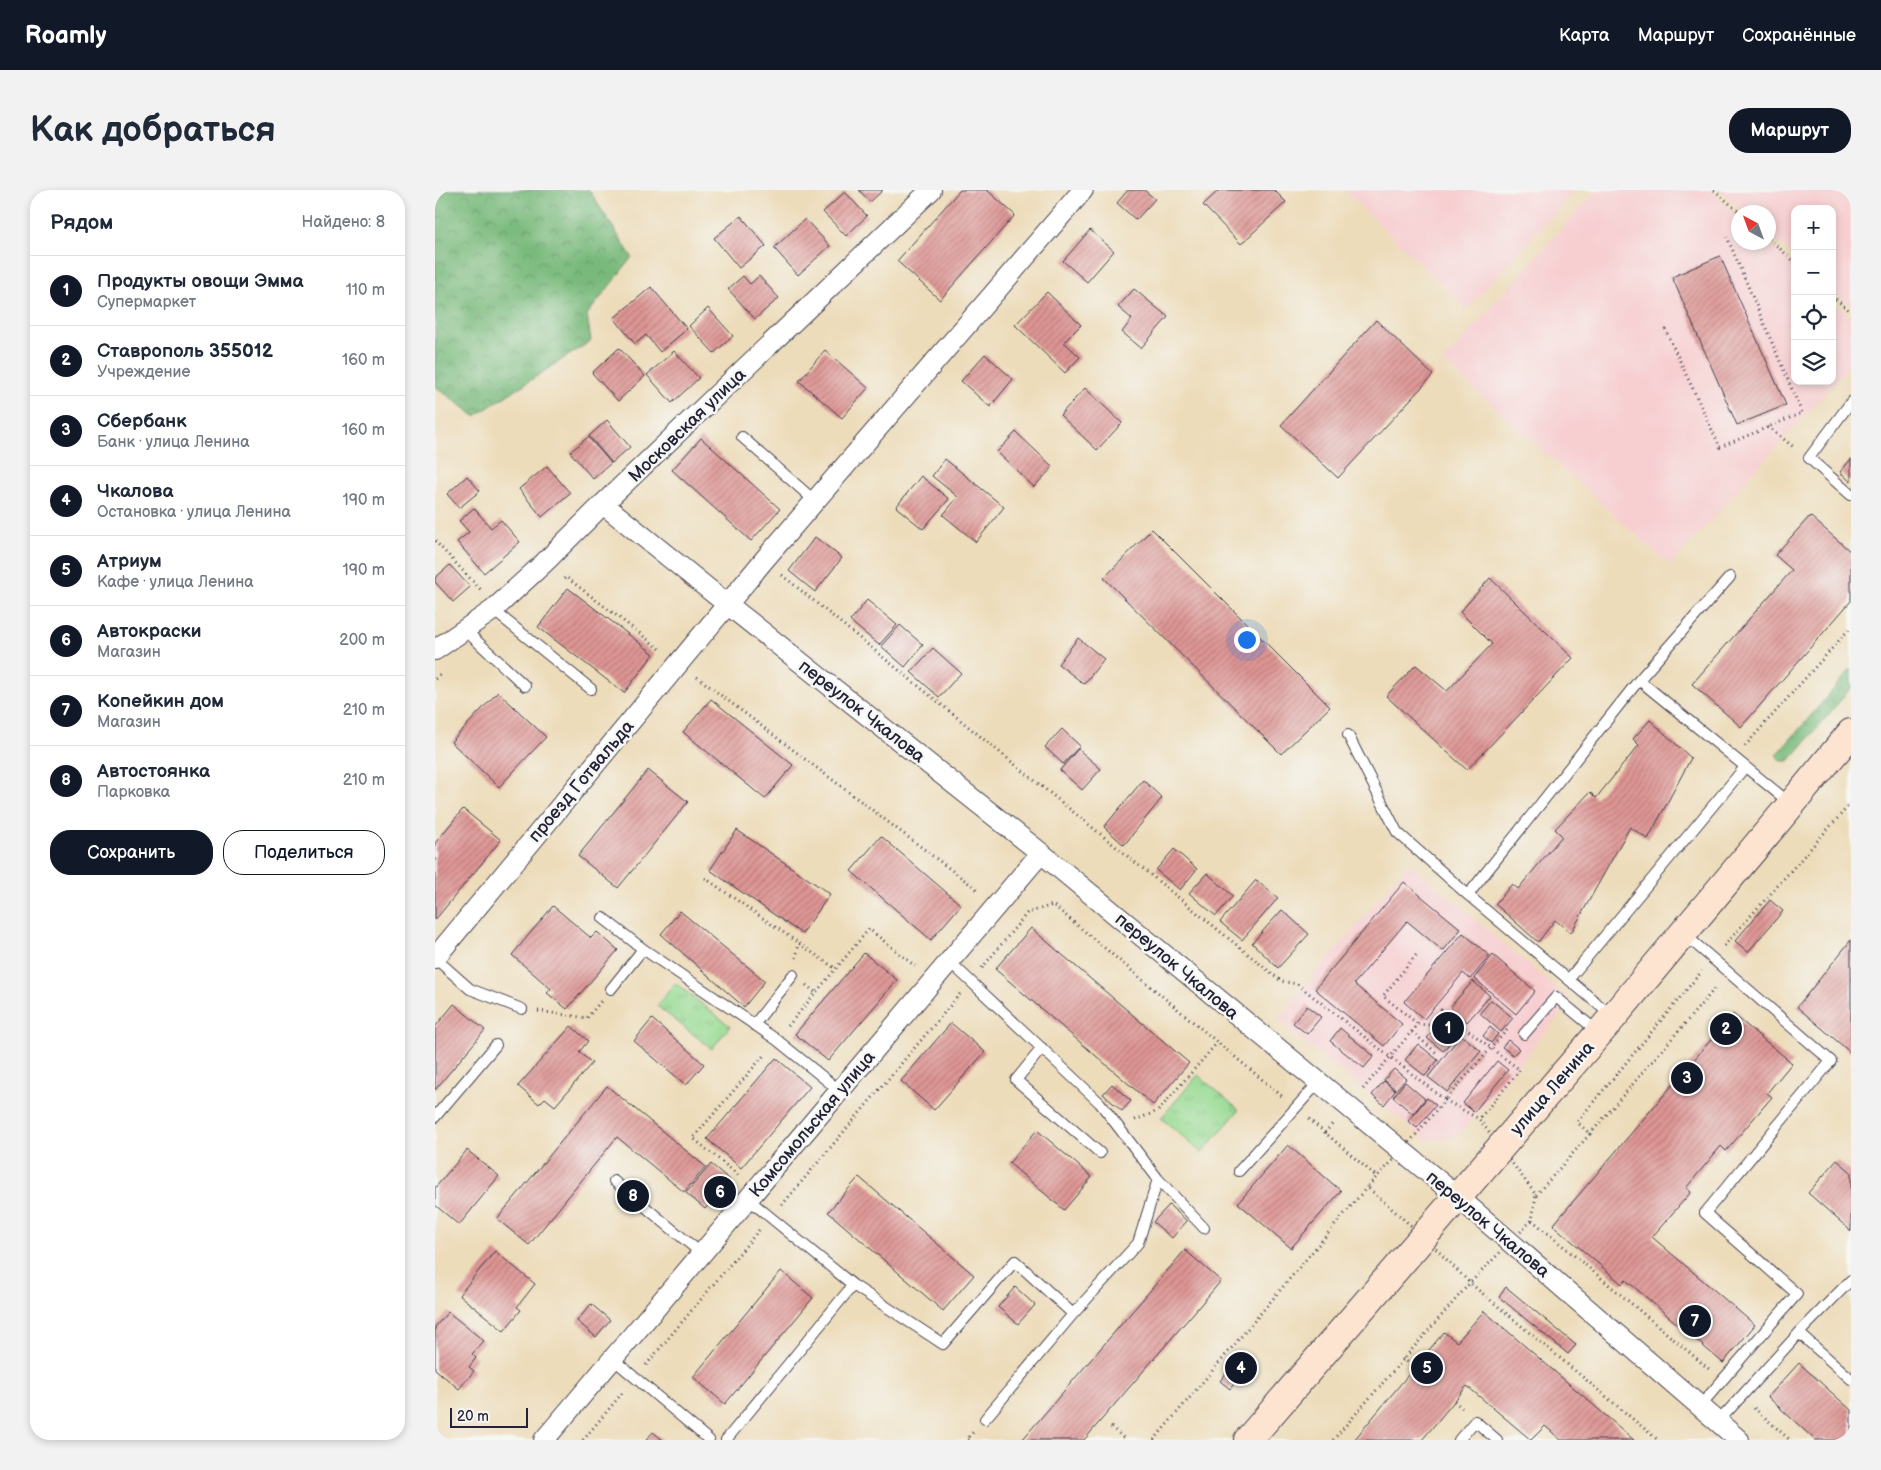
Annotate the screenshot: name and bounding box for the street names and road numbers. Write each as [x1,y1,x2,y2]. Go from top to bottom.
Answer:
street label: Московская улица [624,364,751,487]
street label: переулок Чкалова [794,656,929,767]
street label: проезд Готвальда [524,716,639,847]
street label: переулок Чкалова [1111,909,1243,1024]
street label: улица Ленина [1506,1037,1599,1139]
street label: Комсомольская улица [745,1047,880,1202]
street label: переулок Чкалова [1422,1167,1554,1282]

